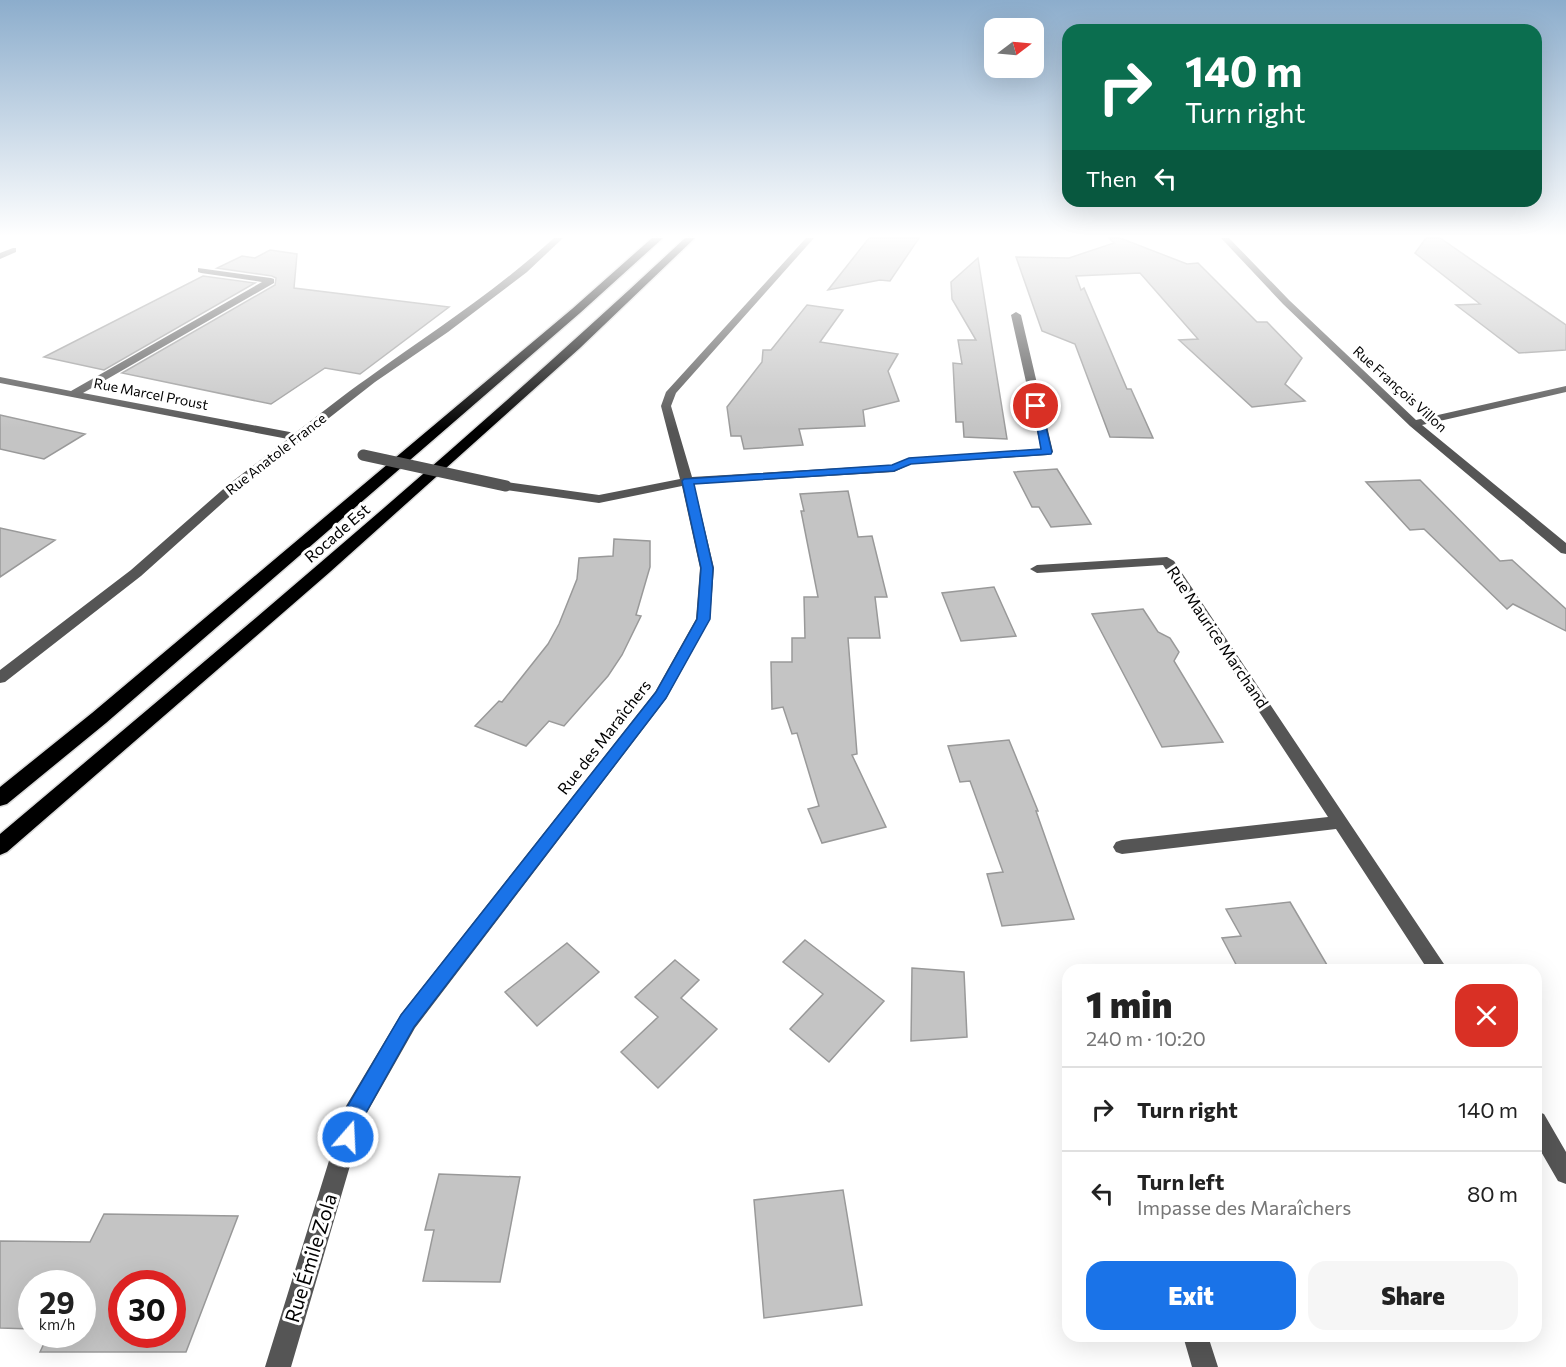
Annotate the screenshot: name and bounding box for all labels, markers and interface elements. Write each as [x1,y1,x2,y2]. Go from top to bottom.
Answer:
north arrow [984,18,1044,78]
map controls [984,18,1044,78]
text: 140 m [1185,44,1302,96]
icon: right [1086,48,1164,126]
text: Turn right [1185,96,1305,129]
icon: left [1149,162,1182,195]
text: Then [1086,165,1137,192]
street label: Rue François Villon [1350,342,1451,435]
street label: Rue Marcel Proust [93,374,210,413]
pin [1010,380,1061,431]
icon: arrive [1019,389,1052,422]
street label: Rue Anatole France [222,409,329,498]
street label: Rocade Est [300,499,373,566]
street label: Rue Maurice Marchand [1164,562,1273,711]
street label: Rue des Maraîchers [553,676,654,798]
text: 1 min [1086,981,1172,1025]
button: close [1455,984,1518,1047]
text: 240 m · 10:20 [1086,1026,1206,1050]
icon: right [1086,1093,1119,1126]
text: Turn right [1137,1096,1238,1123]
text: 140 m [1458,1096,1518,1123]
position arrow [316,1105,380,1169]
text: Turn left [1137,1168,1224,1195]
icon: left [1086,1177,1119,1210]
text: 80 m [1467,1180,1518,1207]
street label: Rue Émile Zola [279,1190,341,1325]
text: Impasse des Maraîchers [1137,1195,1351,1219]
button: Exit [1086,1261,1296,1330]
button: Share [1308,1261,1518,1330]
speed limit sign: 30 [108,1270,186,1348]
text: 29 [39,1283,75,1320]
text: km/h [39,1315,75,1333]

